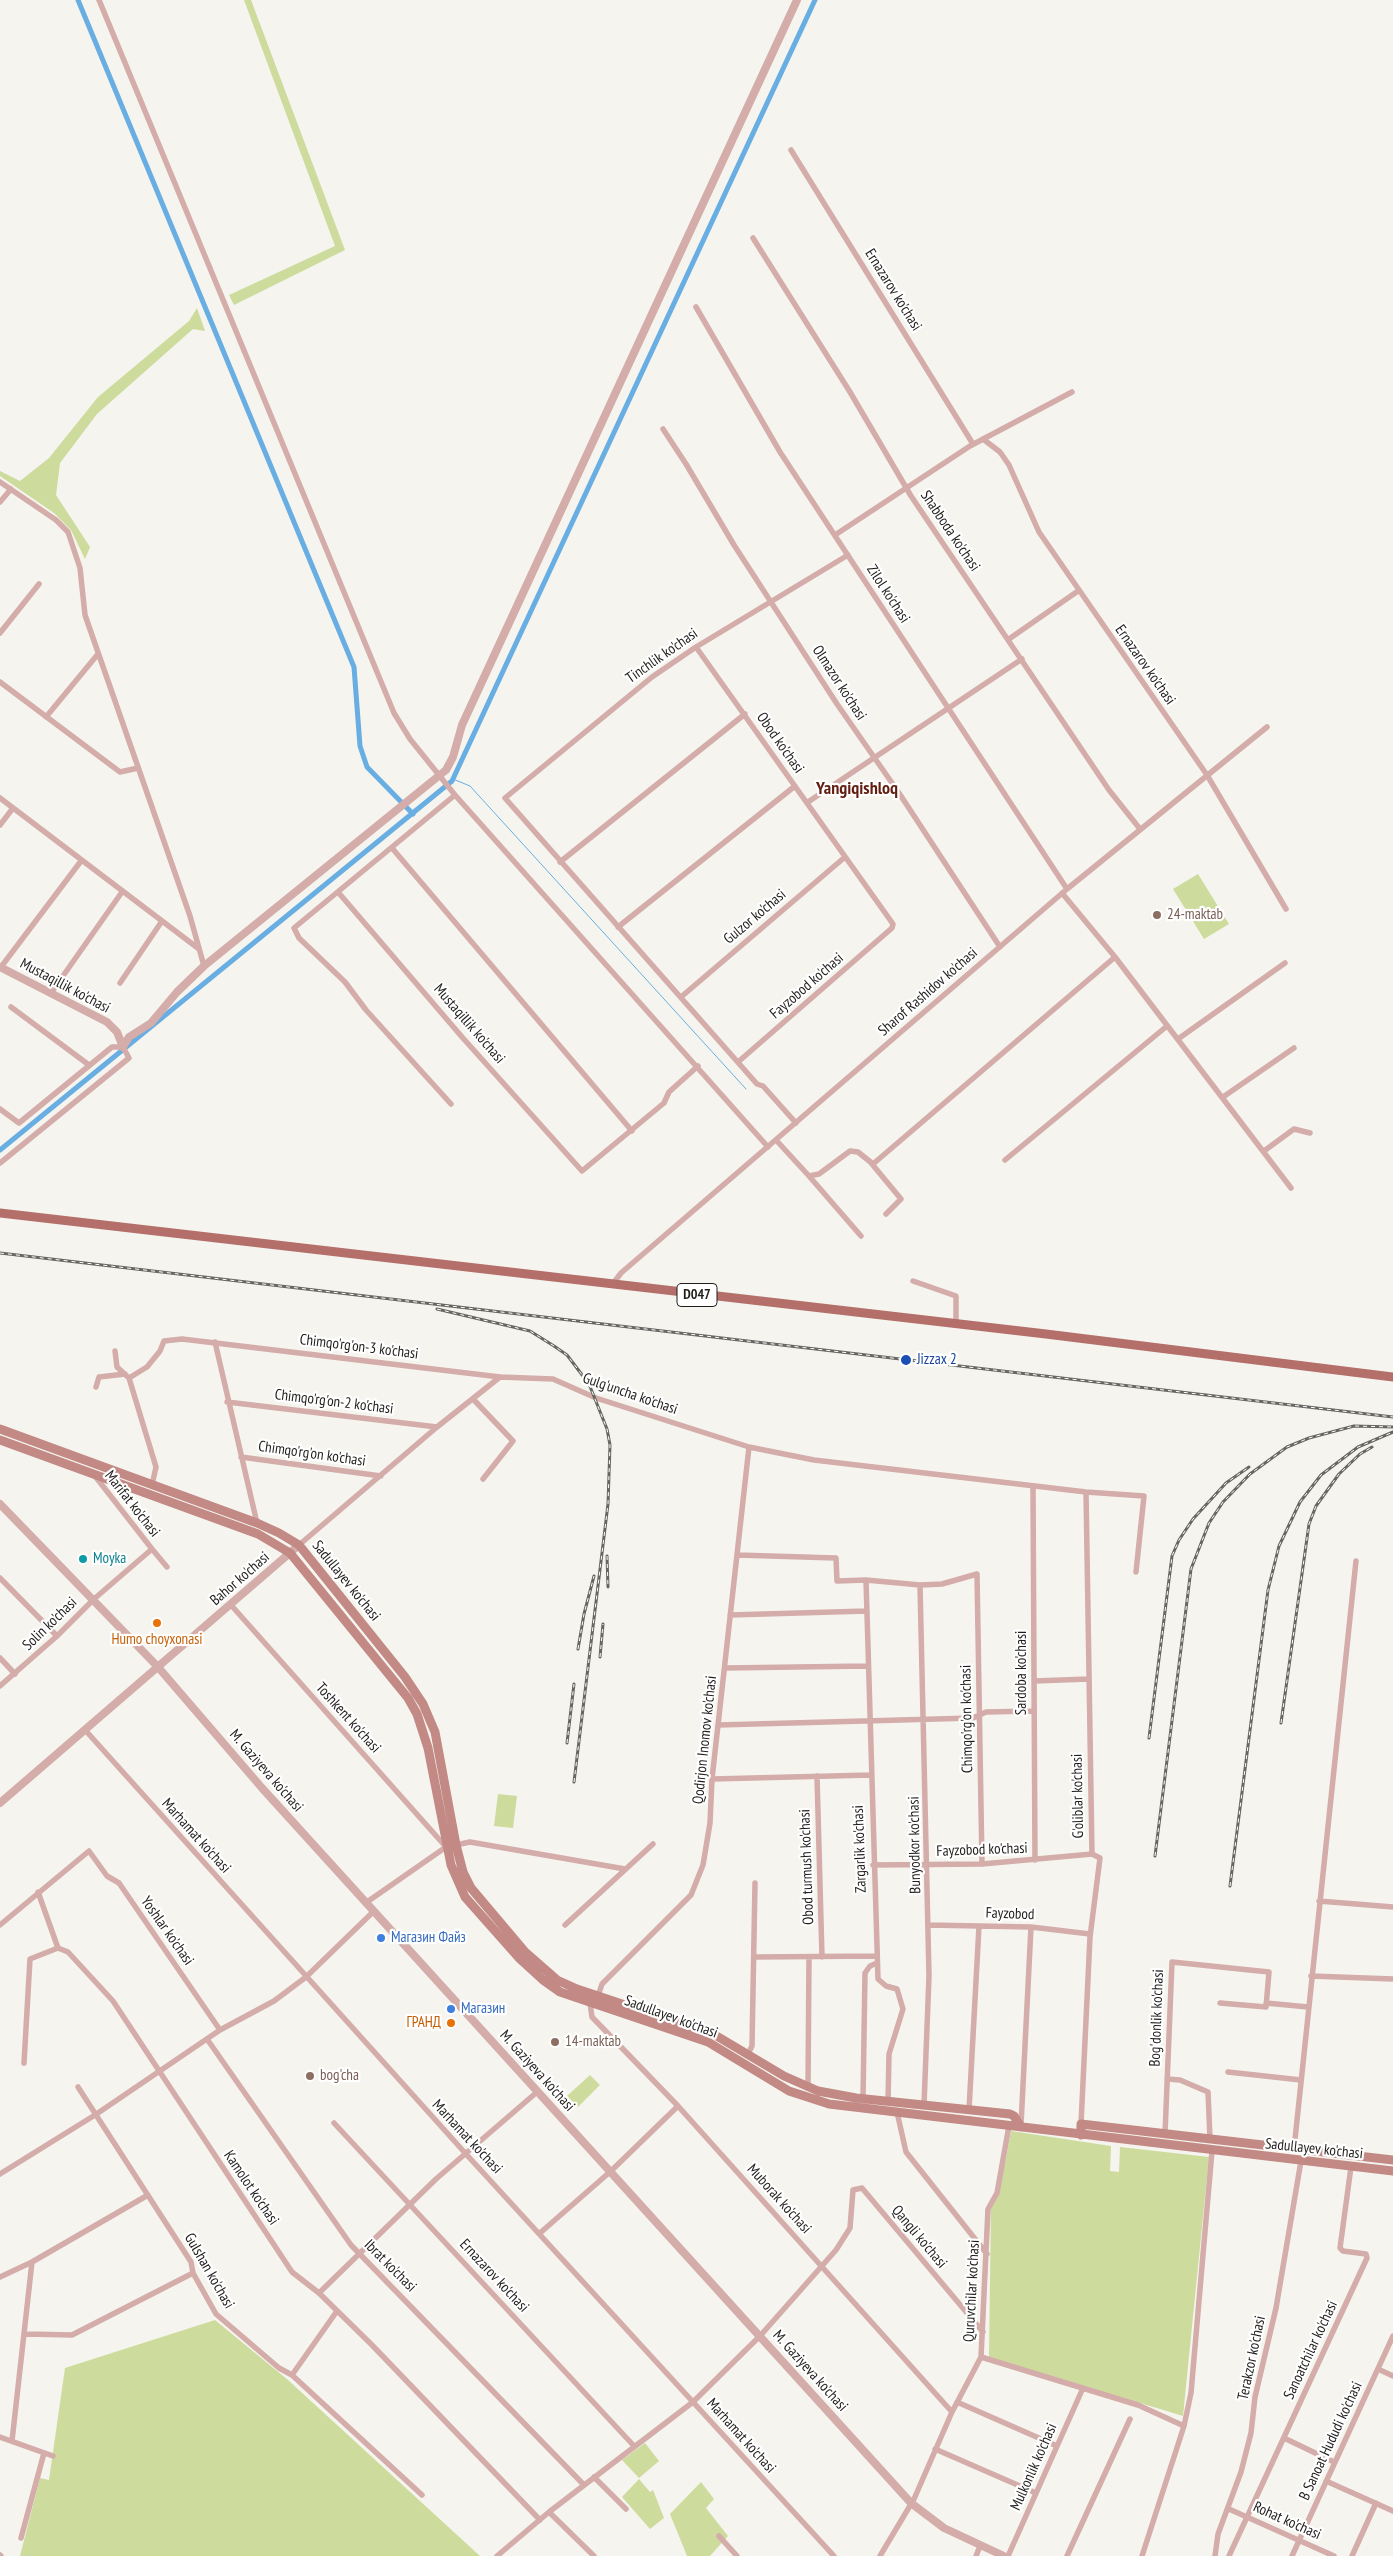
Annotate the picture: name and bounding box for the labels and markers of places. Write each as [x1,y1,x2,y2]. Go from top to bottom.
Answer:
place label: 24-maktab [1167,906,1223,924]
marker: 24-maktab [1151,909,1163,921]
place label: Jizzax 2 [917,1351,957,1369]
marker: Jizzax 2 [899,1353,913,1367]
place label: Moyka [93,1550,126,1568]
marker: Moyka [77,1553,89,1565]
marker: Humo choyxonasi [151,1617,163,1629]
place label: Humo choyxonasi [111,1631,203,1649]
place label: Магазин Файз [391,1929,466,1947]
marker: Магазин Файз [375,1932,387,1944]
place label: Магазин [461,2000,505,2018]
marker: Магазин [445,2003,457,2015]
place label: ГРАНД [406,2014,441,2032]
marker: ГРАНД [445,2017,457,2029]
place label: 14-maktab [565,2033,621,2051]
marker: 14-maktab [549,2036,561,2048]
place label: bog'cha [320,2067,359,2085]
marker: bog'cha [304,2070,316,2082]

